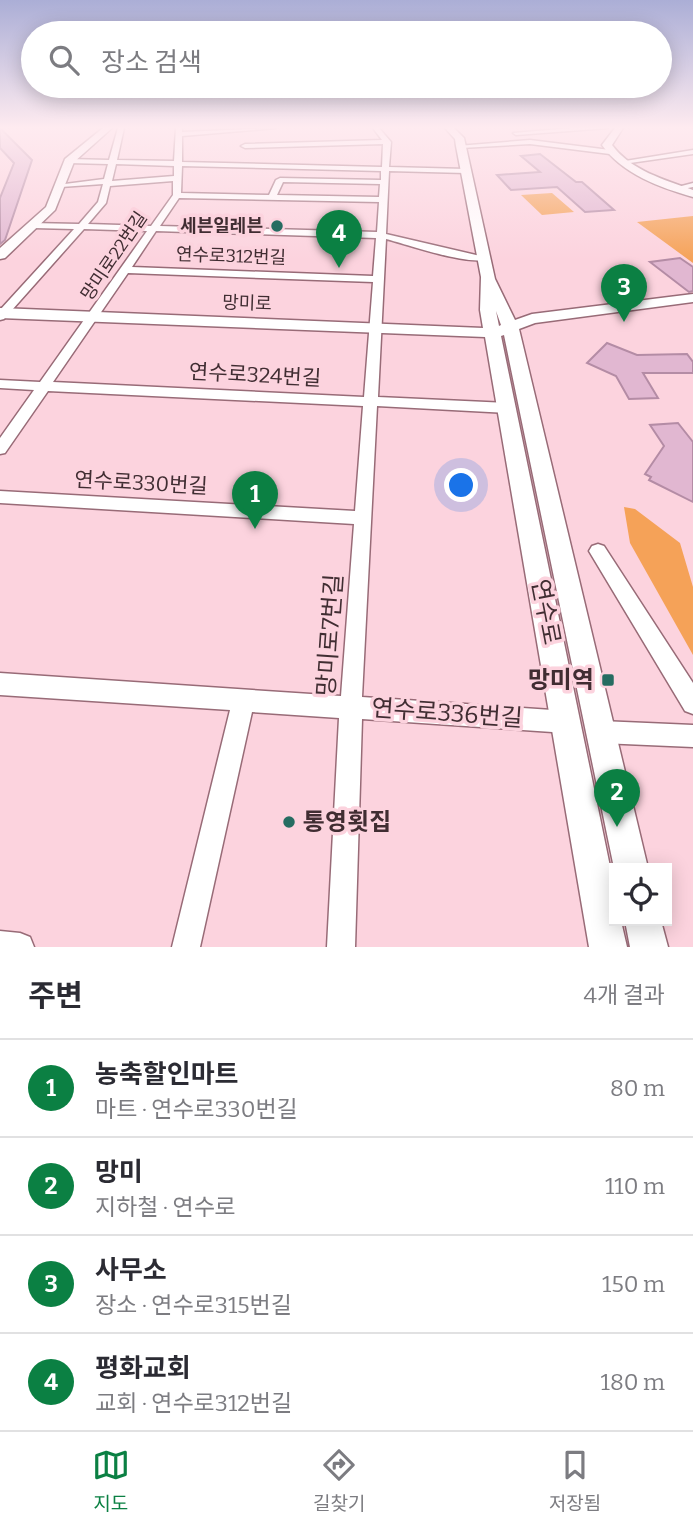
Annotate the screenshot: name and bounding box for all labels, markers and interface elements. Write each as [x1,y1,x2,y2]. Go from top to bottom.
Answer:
search box [21,21,672,98]
icon: search [45,41,83,79]
text: 장소 검색 [101,47,202,78]
street label: 망미로22번길 [76,207,152,305]
pin: 4 [316,210,362,268]
place label: 세븐일레븐 [180,215,263,237]
marker: 세븐일레븐 [269,218,285,234]
street label: 연수로312번길 [176,243,286,269]
pin: 3 [601,264,647,322]
street label: 망미로 [222,291,272,315]
street label: 연수로324번길 [188,359,322,391]
street label: 연수로330번길 [74,467,208,499]
your location [444,468,478,502]
pin: 1 [232,471,278,529]
street label: 망미로7번길 [312,573,348,697]
street label: 연수로 [526,577,566,647]
place label: 망미역 [528,666,594,694]
marker: 망미역 [600,672,616,688]
street label: 연수로336번길 [370,694,524,732]
pin: 2 [594,769,640,827]
place label: 통영횟집 [303,808,391,836]
marker: 통영횟집 [281,814,297,830]
map controls [609,863,672,926]
button: locate [609,863,672,926]
text: 주변 [28,978,83,1014]
text: 4개 결과 [583,981,665,1009]
text: 농축할인마트 [95,1059,239,1090]
text: 1 [46,1074,56,1102]
text: 80 m [610,1074,665,1102]
text: 마트 · 연수로330번길 [95,1095,298,1123]
text: 망미 [95,1157,143,1188]
text: 2 [45,1172,57,1200]
text: 110 m [605,1172,665,1200]
text: 지하철 · 연수로 [95,1193,236,1221]
text: 사무소 [95,1255,167,1286]
text: 3 [44,1270,58,1298]
text: 150 m [602,1270,665,1298]
text: 장소 · 연수로315번길 [95,1291,292,1319]
text: 평화교회 [95,1353,191,1384]
text: 4 [44,1368,58,1396]
text: 180 m [601,1368,665,1396]
text: 교회 · 연수로312번길 [95,1389,292,1417]
tab: 지도 [92,1446,130,1515]
tab: 길찾기 [313,1446,365,1515]
tab: 저장됨 [549,1446,601,1515]

